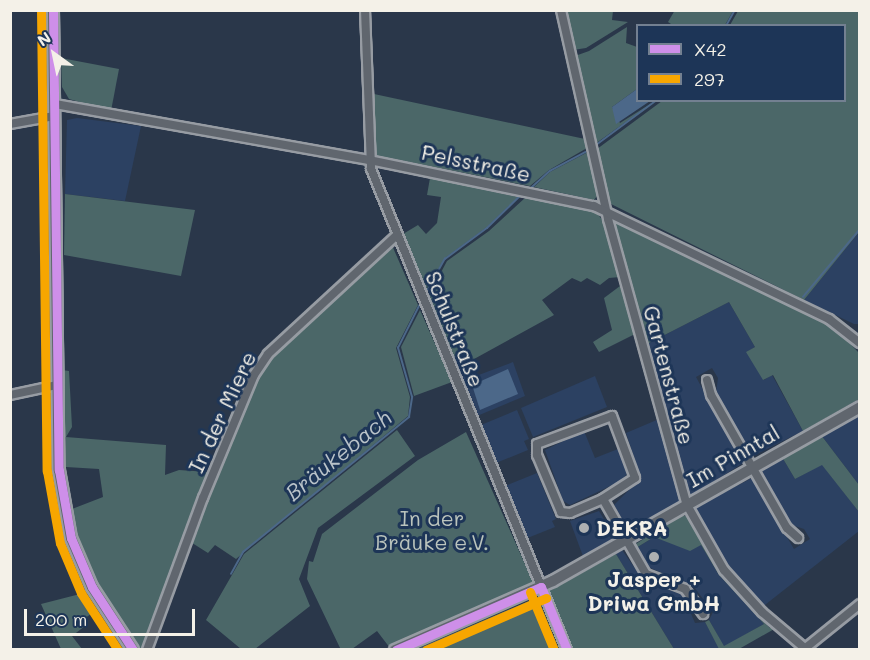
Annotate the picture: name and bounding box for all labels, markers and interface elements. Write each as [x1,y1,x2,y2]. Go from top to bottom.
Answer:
north arrow [24,24,84,84]
legend [636,24,846,102]
text: N [33,26,55,51]
text: X42 [694,37,727,61]
text: 297 [694,67,725,91]
street label: Pelsstraße [419,139,533,187]
street label: Schulstraße [420,268,490,390]
street label: Gartenstraße [638,303,700,447]
street label: In der Miere [183,347,261,477]
water label: Bräukebach [280,404,396,506]
street label: Im Pinntal [682,419,784,493]
park label: In der Bräuke e.V. [375,505,489,555]
place label: DEKRA [596,515,667,541]
marker: DEKRA [577,521,591,535]
marker: Jasper + Driwa GmbH [647,550,661,564]
place label: Jasper + Driwa GmbH [588,566,720,616]
scale bar [27,597,198,635]
text: 200 m [35,607,87,631]

